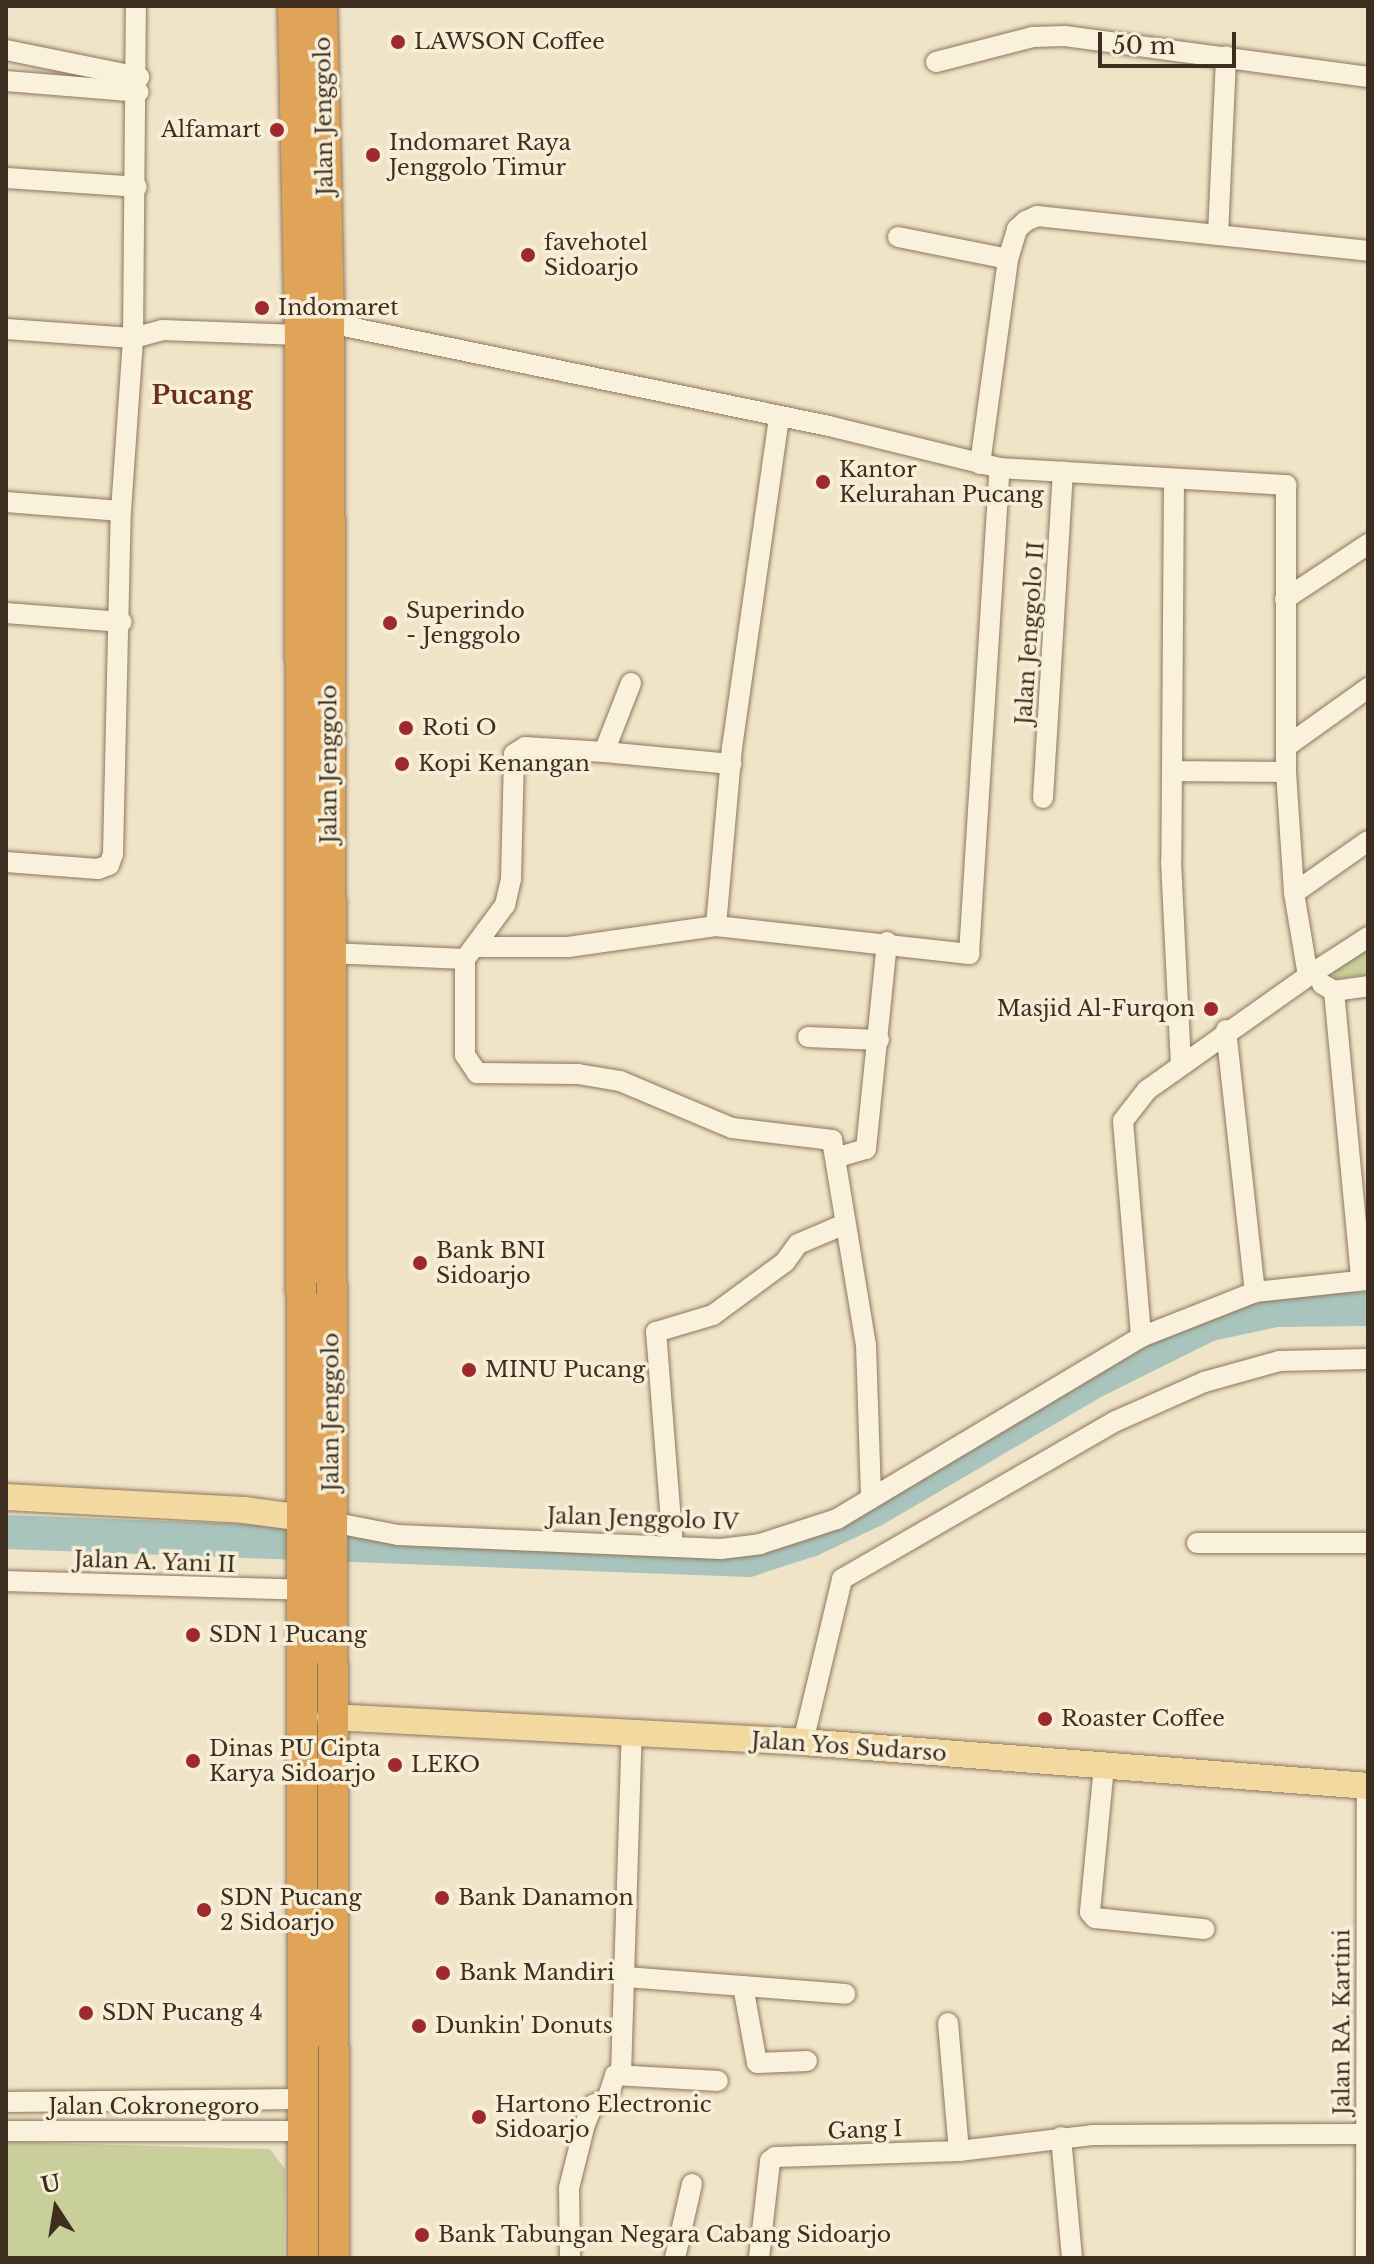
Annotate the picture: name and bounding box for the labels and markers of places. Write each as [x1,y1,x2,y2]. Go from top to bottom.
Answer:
place label: LAWSON Coffee [414,29,605,55]
marker: LAWSON Coffee [389,33,407,51]
place label: Alfamart [161,117,261,143]
marker: Alfamart [268,121,286,139]
place label: Indomaret Raya Jenggolo Timur [389,129,571,180]
marker: Indomaret Raya Jenggolo Timur [364,146,382,164]
place label: favehotel Sidoarjo [544,229,648,280]
marker: favehotel Sidoarjo [519,246,537,264]
place label: Indomaret [278,295,398,321]
marker: Indomaret [253,299,271,317]
place label: Kantor Kelurahan Pucang [839,456,1044,508]
marker: Kantor Kelurahan Pucang [814,473,832,491]
place label: Superindo - Jenggolo [406,597,525,648]
marker: Superindo - Jenggolo [381,614,399,632]
place label: Roti O [422,715,496,741]
marker: Roti O [397,719,415,737]
place label: Kopi Kenangan [418,751,590,777]
marker: Kopi Kenangan [393,755,411,773]
place label: Masjid Al-Furqon [996,996,1195,1022]
marker: Masjid Al-Furqon [1202,1000,1220,1018]
place label: Bank BNI Sidoarjo [436,1237,546,1288]
marker: Bank BNI Sidoarjo [411,1254,429,1272]
place label: MINU Pucang [485,1357,645,1383]
marker: MINU Pucang [460,1361,478,1379]
place label: SDN 1 Pucang [209,1622,367,1648]
marker: SDN 1 Pucang [184,1626,202,1644]
place label: Roaster Coffee [1061,1706,1225,1732]
marker: Roaster Coffee [1036,1710,1054,1728]
place label: Dinas PU Cipta Karya Sidoarjo [209,1735,381,1786]
marker: Dinas PU Cipta Karya Sidoarjo [184,1752,202,1770]
place label: LEKO [411,1752,480,1778]
marker: LEKO [386,1756,404,1774]
place label: SDN Pucang 2 Sidoarjo [220,1884,362,1936]
place label: Bank Danamon [458,1885,634,1911]
marker: Bank Danamon [433,1889,451,1907]
marker: SDN Pucang 2 Sidoarjo [195,1901,213,1919]
place label: Bank Mandiri [459,1960,615,1986]
marker: Bank Mandiri [434,1964,452,1982]
place label: SDN Pucang 4 [102,2000,263,2026]
marker: SDN Pucang 4 [77,2004,95,2022]
place label: Dunkin' Donuts [435,2013,613,2039]
marker: Dunkin' Donuts [410,2017,428,2035]
place label: Hartono Electronic Sidoarjo [495,2091,712,2142]
marker: Hartono Electronic Sidoarjo [470,2108,488,2126]
place label: Bank Tabungan Negara Cabang Sidoarjo [438,2222,893,2248]
marker: Bank Tabungan Negara Cabang Sidoarjo [413,2226,431,2244]

